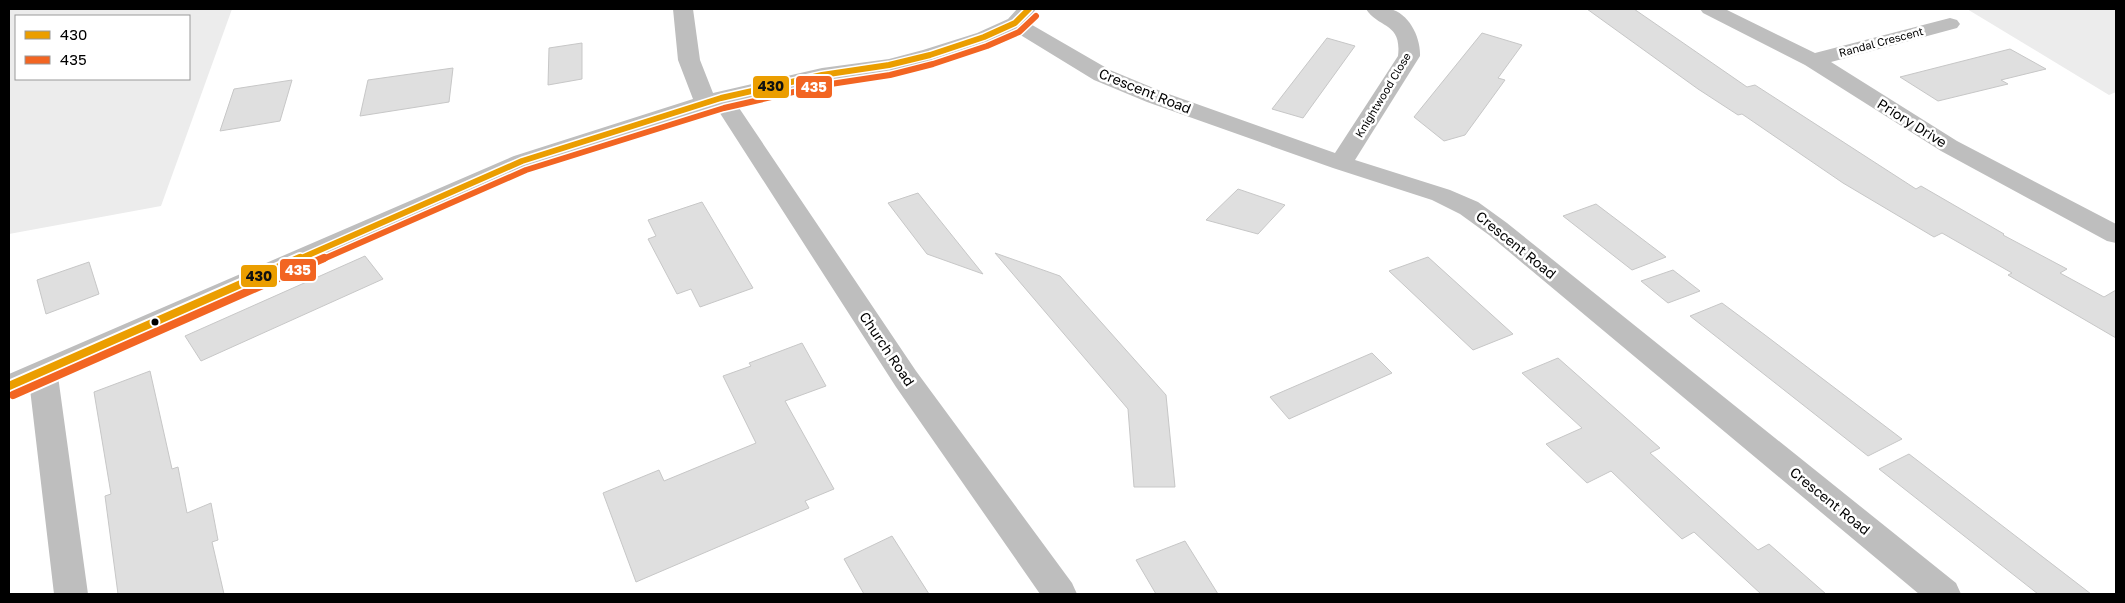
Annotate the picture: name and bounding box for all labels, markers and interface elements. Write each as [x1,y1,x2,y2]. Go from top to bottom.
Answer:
legend [15,15,190,80]
street label: Randal Crescent [1837,24,1925,59]
text: 430 [60,25,87,43]
text: 435 [60,50,87,68]
street label: Knightwood Close [1352,50,1413,139]
street label: Crescent Road [1097,64,1194,117]
line badge: 430 [752,75,790,99]
line badge: 435 [795,75,833,99]
text: 430 [758,77,784,94]
text: 435 [801,78,827,95]
street label: Priory Drive [1874,95,1950,151]
street label: Crescent Road [1473,207,1560,282]
line badge: 435 [279,258,317,282]
text: 435 [285,261,311,278]
line badge: 430 [240,264,278,288]
text: 430 [246,267,272,284]
street label: Church Road [856,308,918,389]
unlabelled marker [150,317,160,327]
street label: Crescent Road [1787,463,1874,538]

